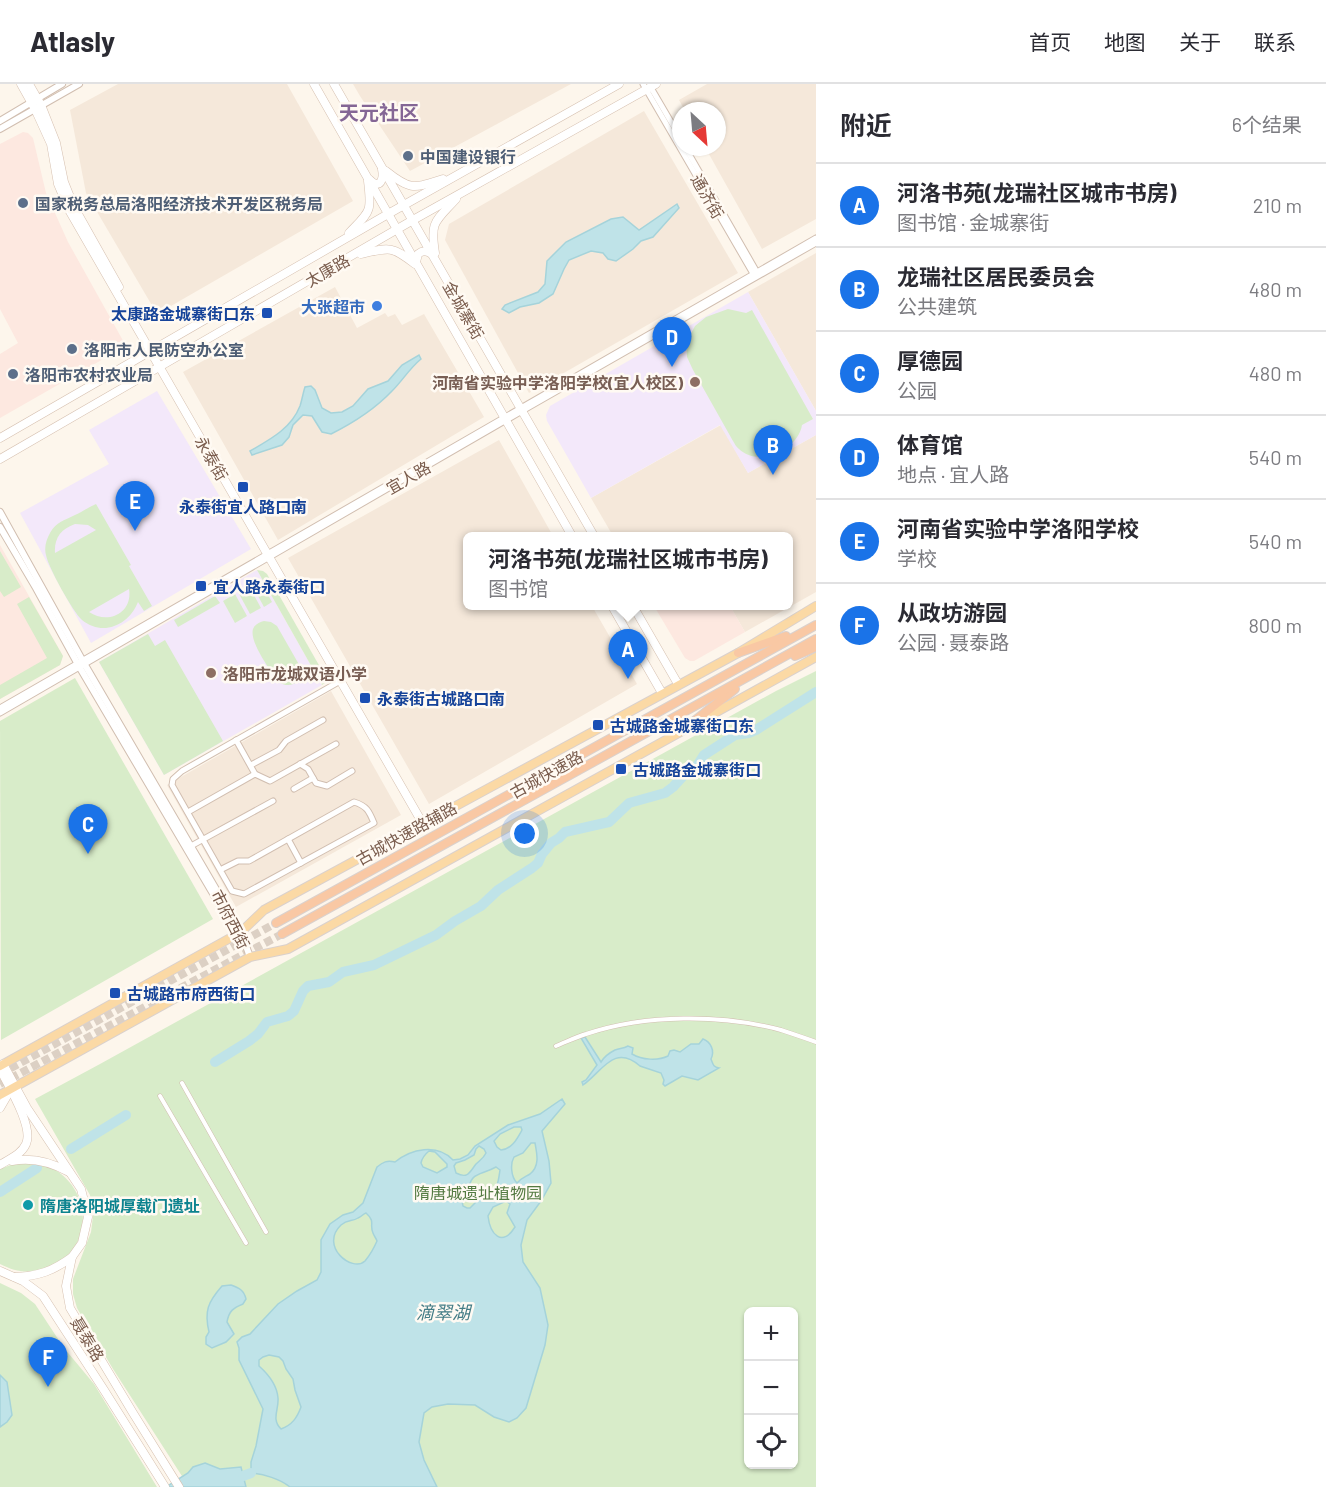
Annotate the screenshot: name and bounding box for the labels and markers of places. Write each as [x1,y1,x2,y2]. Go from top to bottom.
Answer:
place label: 中国建设银行 [420,147,516,166]
marker: 中国建设银行 [401,149,415,163]
place label: 国家税务总局洛阳经济技术开发区税务局 [35,194,323,213]
marker: 国家税务总局洛阳经济技术开发区税务局 [16,196,30,210]
place label: 大张超市 [301,297,365,316]
marker: 大张超市 [370,299,384,313]
place label: 太康路金城寨街口东 [111,304,255,323]
marker: 太康路金城寨街口东 [260,306,274,320]
pin: D [652,318,692,367]
place label: 洛阳市人民防空办公室 [84,340,244,359]
marker: 洛阳市人民防空办公室 [65,342,79,356]
place label: 洛阳市农村农业局 [25,365,153,384]
marker: 洛阳市农村农业局 [6,367,20,381]
place label: 河南省实验中学洛阳学校(宜人校区) [432,373,683,392]
marker: 河南省实验中学洛阳学校(宜人校区) [688,375,702,389]
pin: B [754,426,792,475]
marker: 永泰街宜人路口南 [236,480,250,494]
pin: E [116,482,154,531]
place label: 永泰街宜人路口南 [179,497,307,516]
place label: 宜人路永泰街口 [213,577,325,596]
marker: 宜人路永泰街口 [194,579,208,593]
pin: A [608,630,648,679]
place label: 洛阳市龙城双语小学 [223,664,367,683]
marker: 洛阳市龙城双语小学 [204,666,218,680]
place label: 永泰街古城路口南 [377,689,505,708]
marker: 永泰街古城路口南 [358,691,372,705]
place label: 古城路金城寨街口东 [610,716,754,735]
marker: 古城路金城寨街口东 [591,718,605,732]
place label: 古城路金城寨街口 [633,760,761,779]
marker: 古城路金城寨街口 [614,762,628,776]
pin: C [68,804,107,854]
place label: 古城路市府西街口 [127,984,255,1003]
marker: 古城路市府西街口 [108,986,122,1000]
place label: 隋唐洛阳城厚载门遗址 [40,1196,200,1215]
marker: 隋唐洛阳城厚载门遗址 [21,1198,35,1212]
pin: F [28,1338,68,1387]

